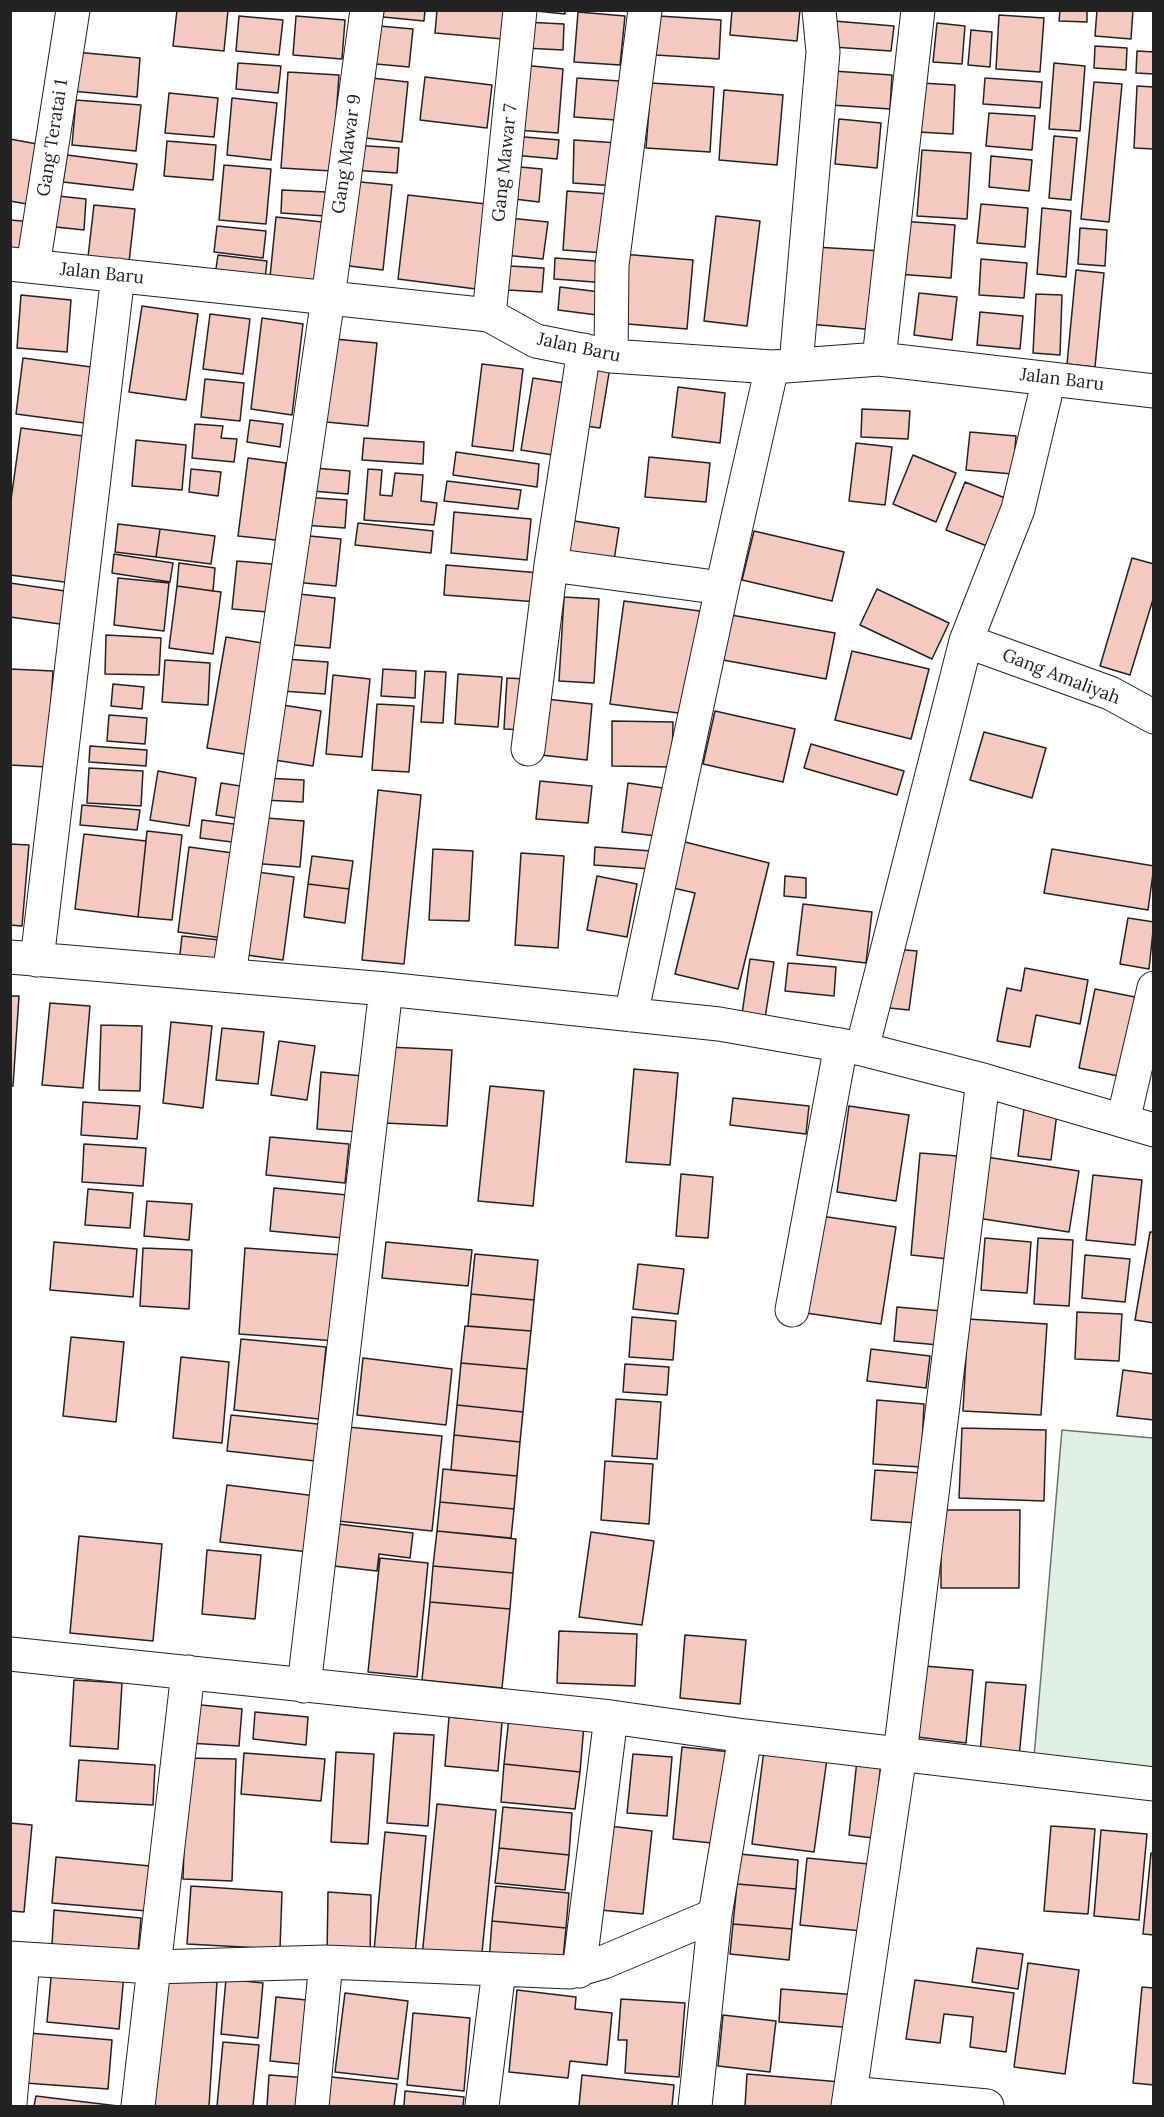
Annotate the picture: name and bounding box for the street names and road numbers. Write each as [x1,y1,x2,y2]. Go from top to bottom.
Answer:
street label: Gang Teratai 1 [33,78,73,198]
street label: Gang Mawar 9 [328,93,366,215]
street label: Gang Mawar 7 [488,103,522,223]
street label: Jalan Baru [59,259,145,289]
street label: Jalan Baru [535,329,623,367]
street label: Jalan Baru [1019,364,1105,396]
street label: Gang Amaliyah [999,645,1123,709]

